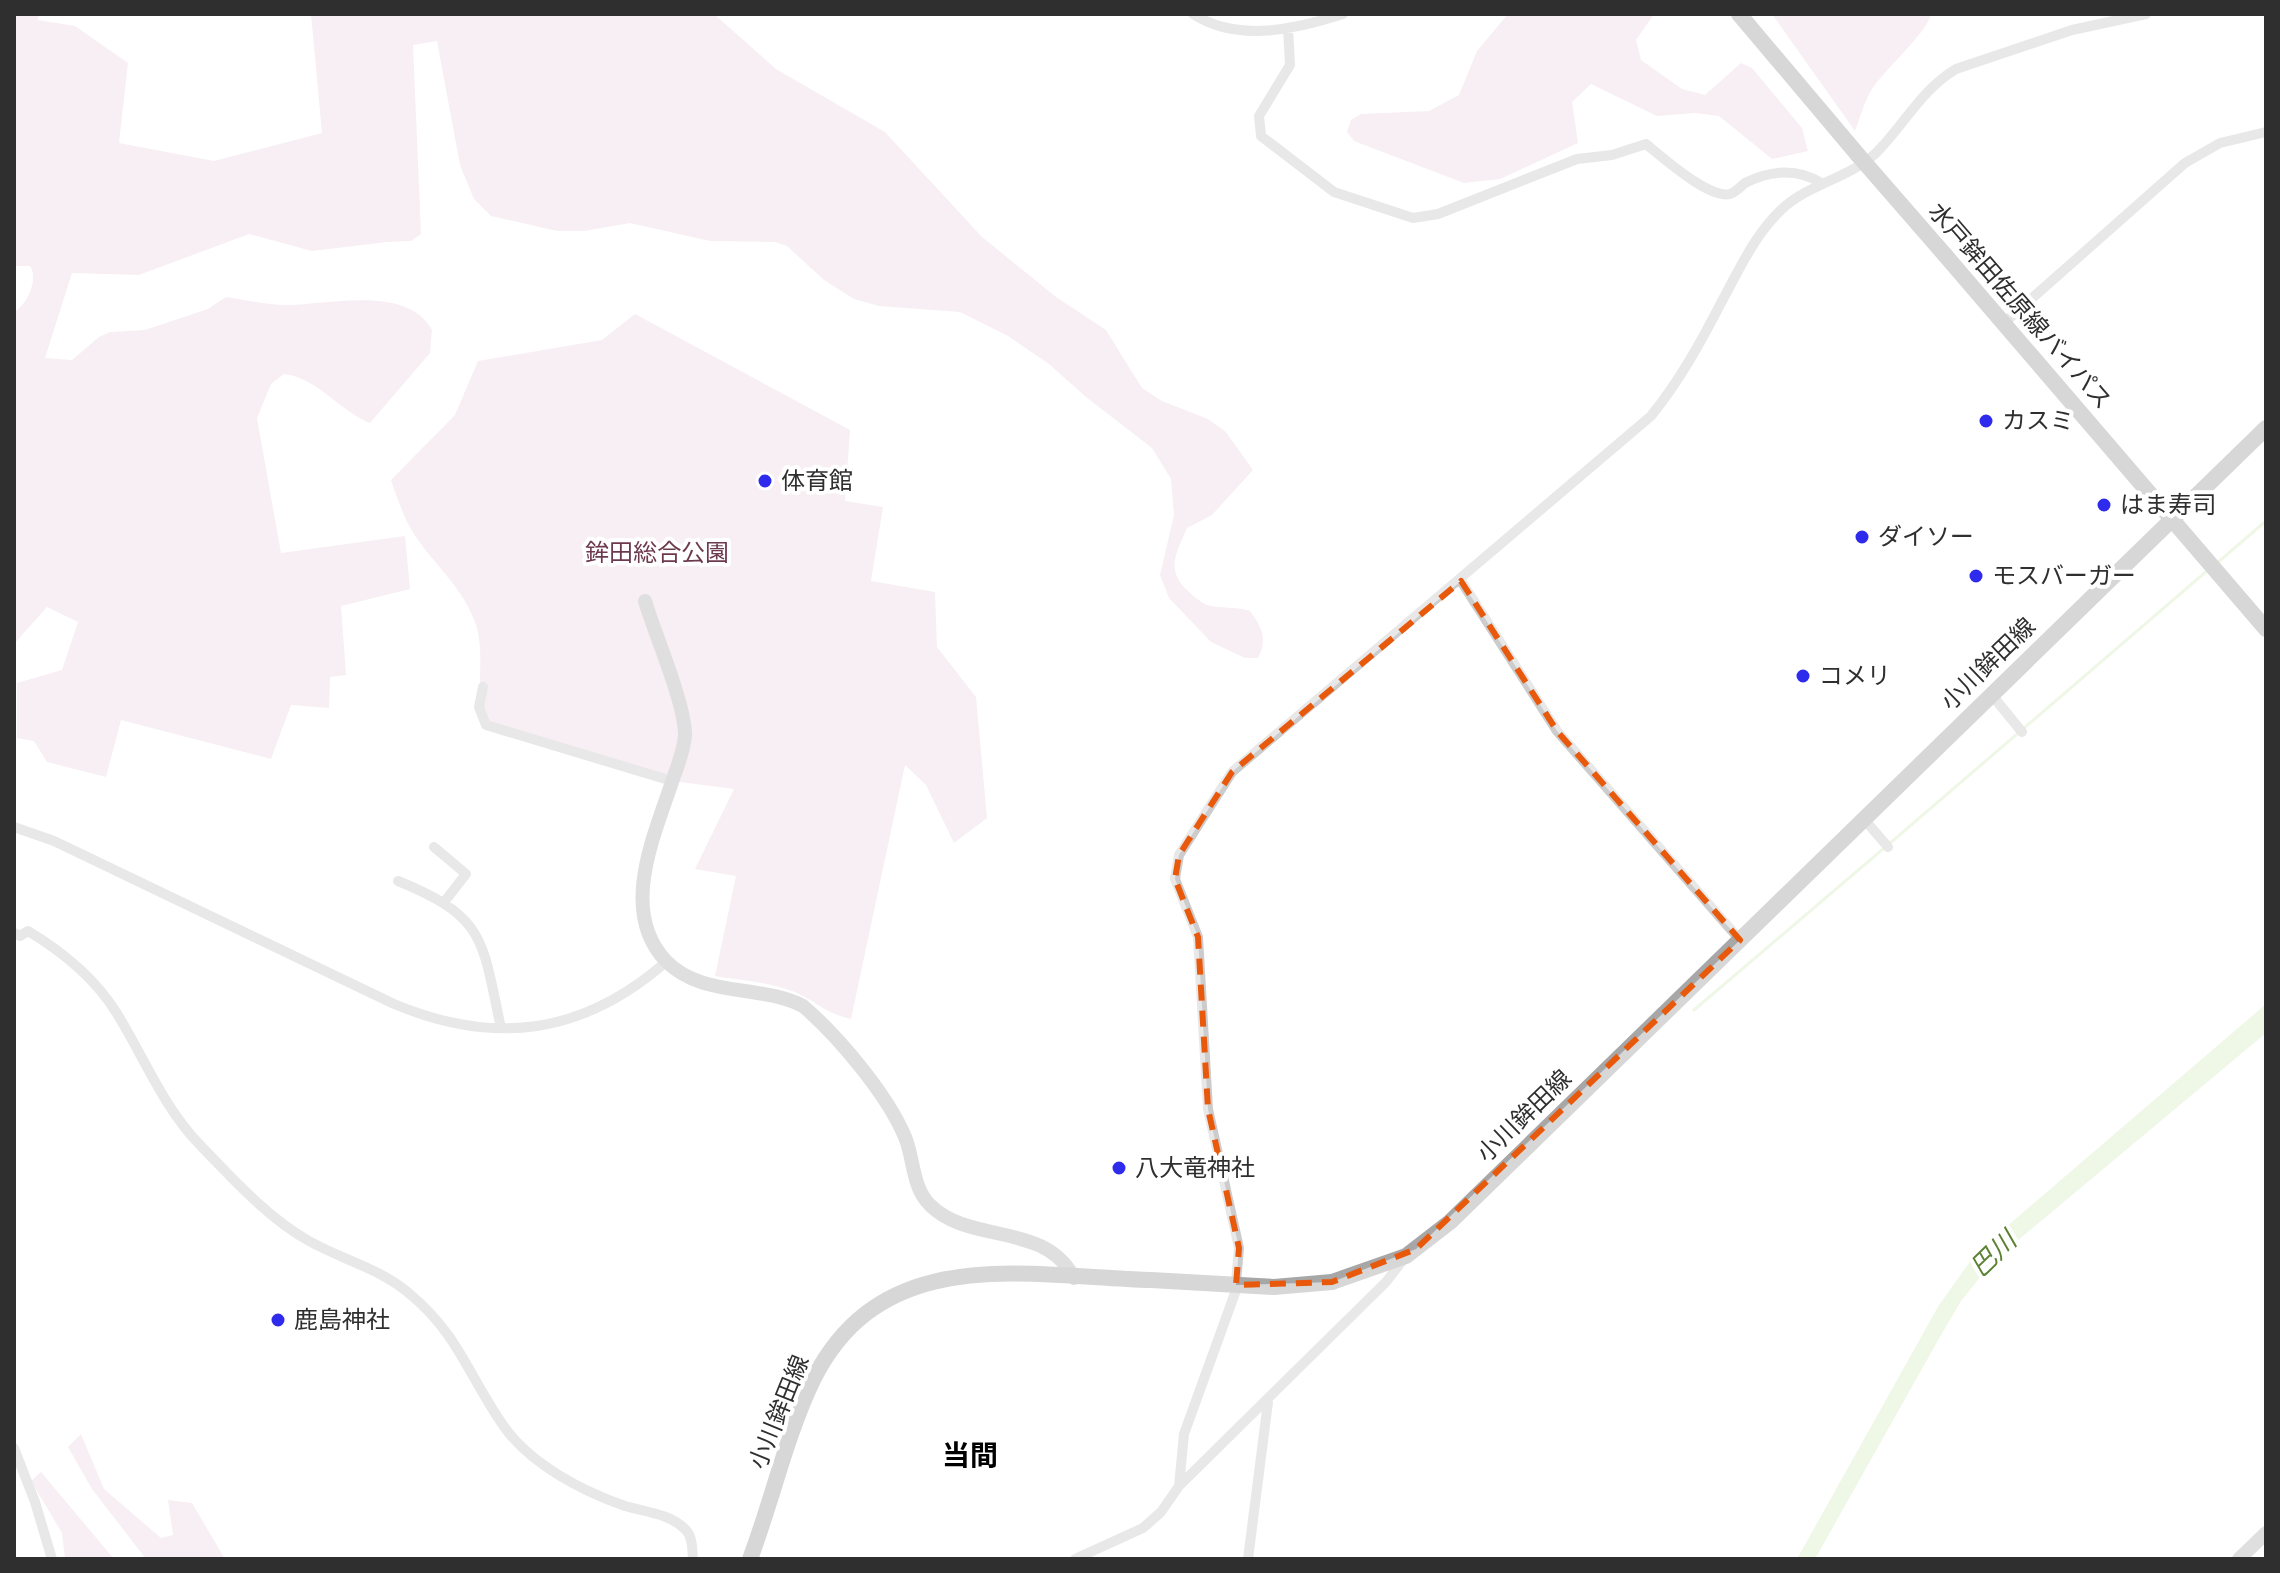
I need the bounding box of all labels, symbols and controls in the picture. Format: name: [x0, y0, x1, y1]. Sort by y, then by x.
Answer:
street label: 水戸鉾田佐原線バイパス: [1923, 197, 2117, 415]
place label: カスミ: [2002, 407, 2074, 435]
marker: カスミ: [1977, 412, 1995, 430]
place label: 体育館: [781, 467, 853, 495]
marker: 体育館: [756, 472, 774, 490]
place label: はま寿司: [2120, 491, 2216, 519]
marker: はま寿司: [2095, 496, 2113, 514]
place label: ダイソー: [1878, 523, 1974, 551]
marker: ダイソー: [1853, 528, 1871, 546]
park label: 鉾田総合公園: [585, 539, 729, 567]
place label: モスバーガー: [1992, 562, 2136, 590]
marker: モスバーガー: [1967, 567, 1985, 585]
street label: 小川鉾田線: [1935, 612, 2041, 716]
place label: コメリ: [1819, 662, 1891, 690]
marker: コメリ: [1794, 667, 1812, 685]
street label: 小川鉾田線: [1471, 1064, 1577, 1168]
place label: 八大竜神社: [1135, 1154, 1255, 1182]
marker: 八大竜神社: [1110, 1159, 1128, 1177]
water label: 巴川: [1964, 1223, 2025, 1284]
place label: 鹿島神社: [294, 1306, 390, 1334]
marker: 鹿島神社: [269, 1311, 287, 1329]
street label: 小川鉾田線: [744, 1351, 814, 1473]
district label: 当間: [942, 1439, 998, 1472]

